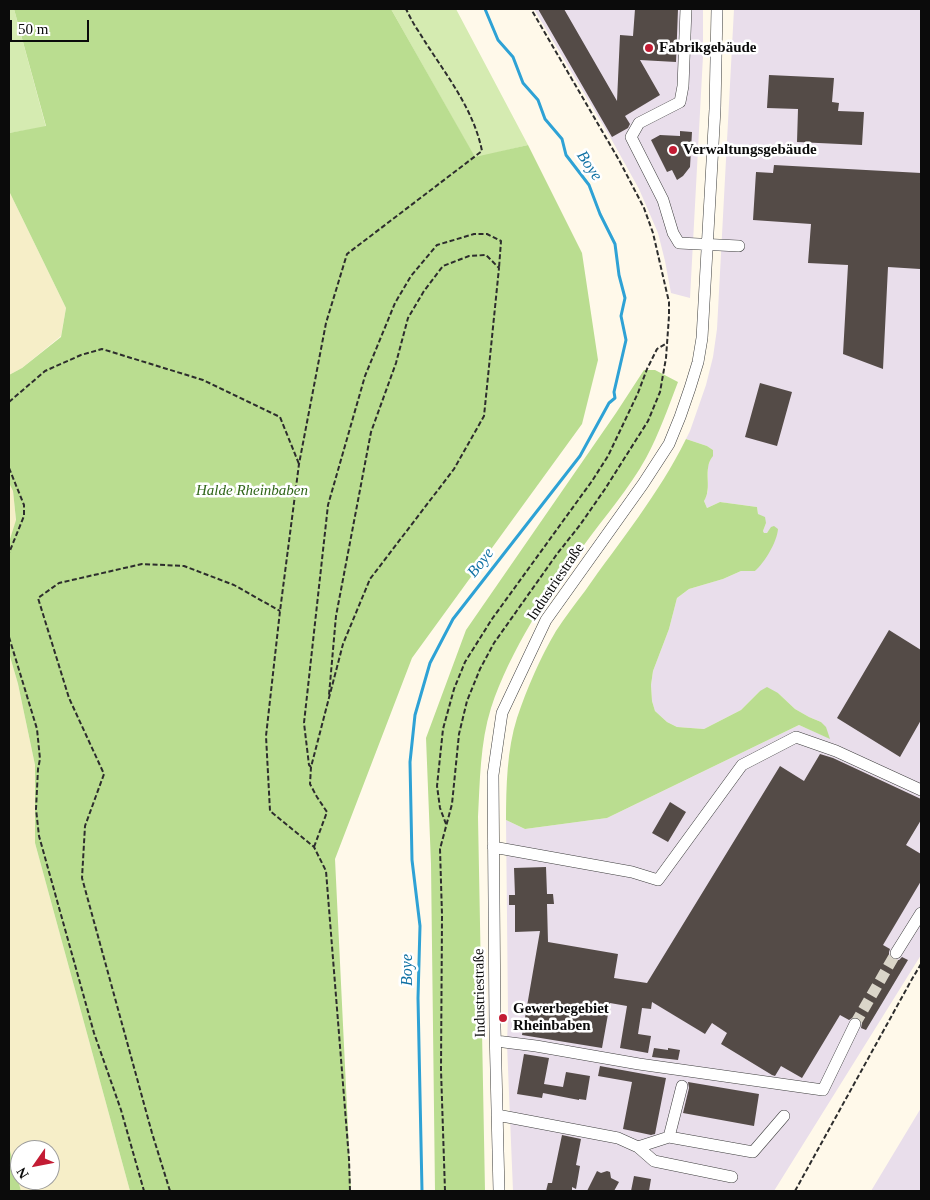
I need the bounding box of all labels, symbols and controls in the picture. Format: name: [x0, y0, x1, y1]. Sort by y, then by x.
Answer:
scale bar: [12, 10, 91, 42]
text: 50 m: [18, 21, 48, 37]
place label: Fabrikgebäude: [659, 39, 757, 57]
marker: Fabrikgebäude: [643, 42, 655, 54]
place label: Verwaltungsgebäude: [683, 141, 817, 159]
marker: Verwaltungsgebäude: [667, 144, 679, 156]
water label: Boye: [572, 147, 606, 185]
park label: Halde Rheinbaben: [196, 482, 308, 500]
street label: Industriestraße: [524, 540, 588, 624]
water label: Boye: [464, 544, 498, 582]
street label: Industriestraße: [470, 948, 490, 1038]
water label: Boye: [398, 954, 418, 986]
place label: Gewerbegebiet Rheinbaben: [513, 1000, 609, 1035]
marker: Gewerbegebiet Rheinbaben: [497, 1012, 509, 1024]
north arrow: [10, 1140, 60, 1190]
text: N: [14, 1165, 32, 1181]

